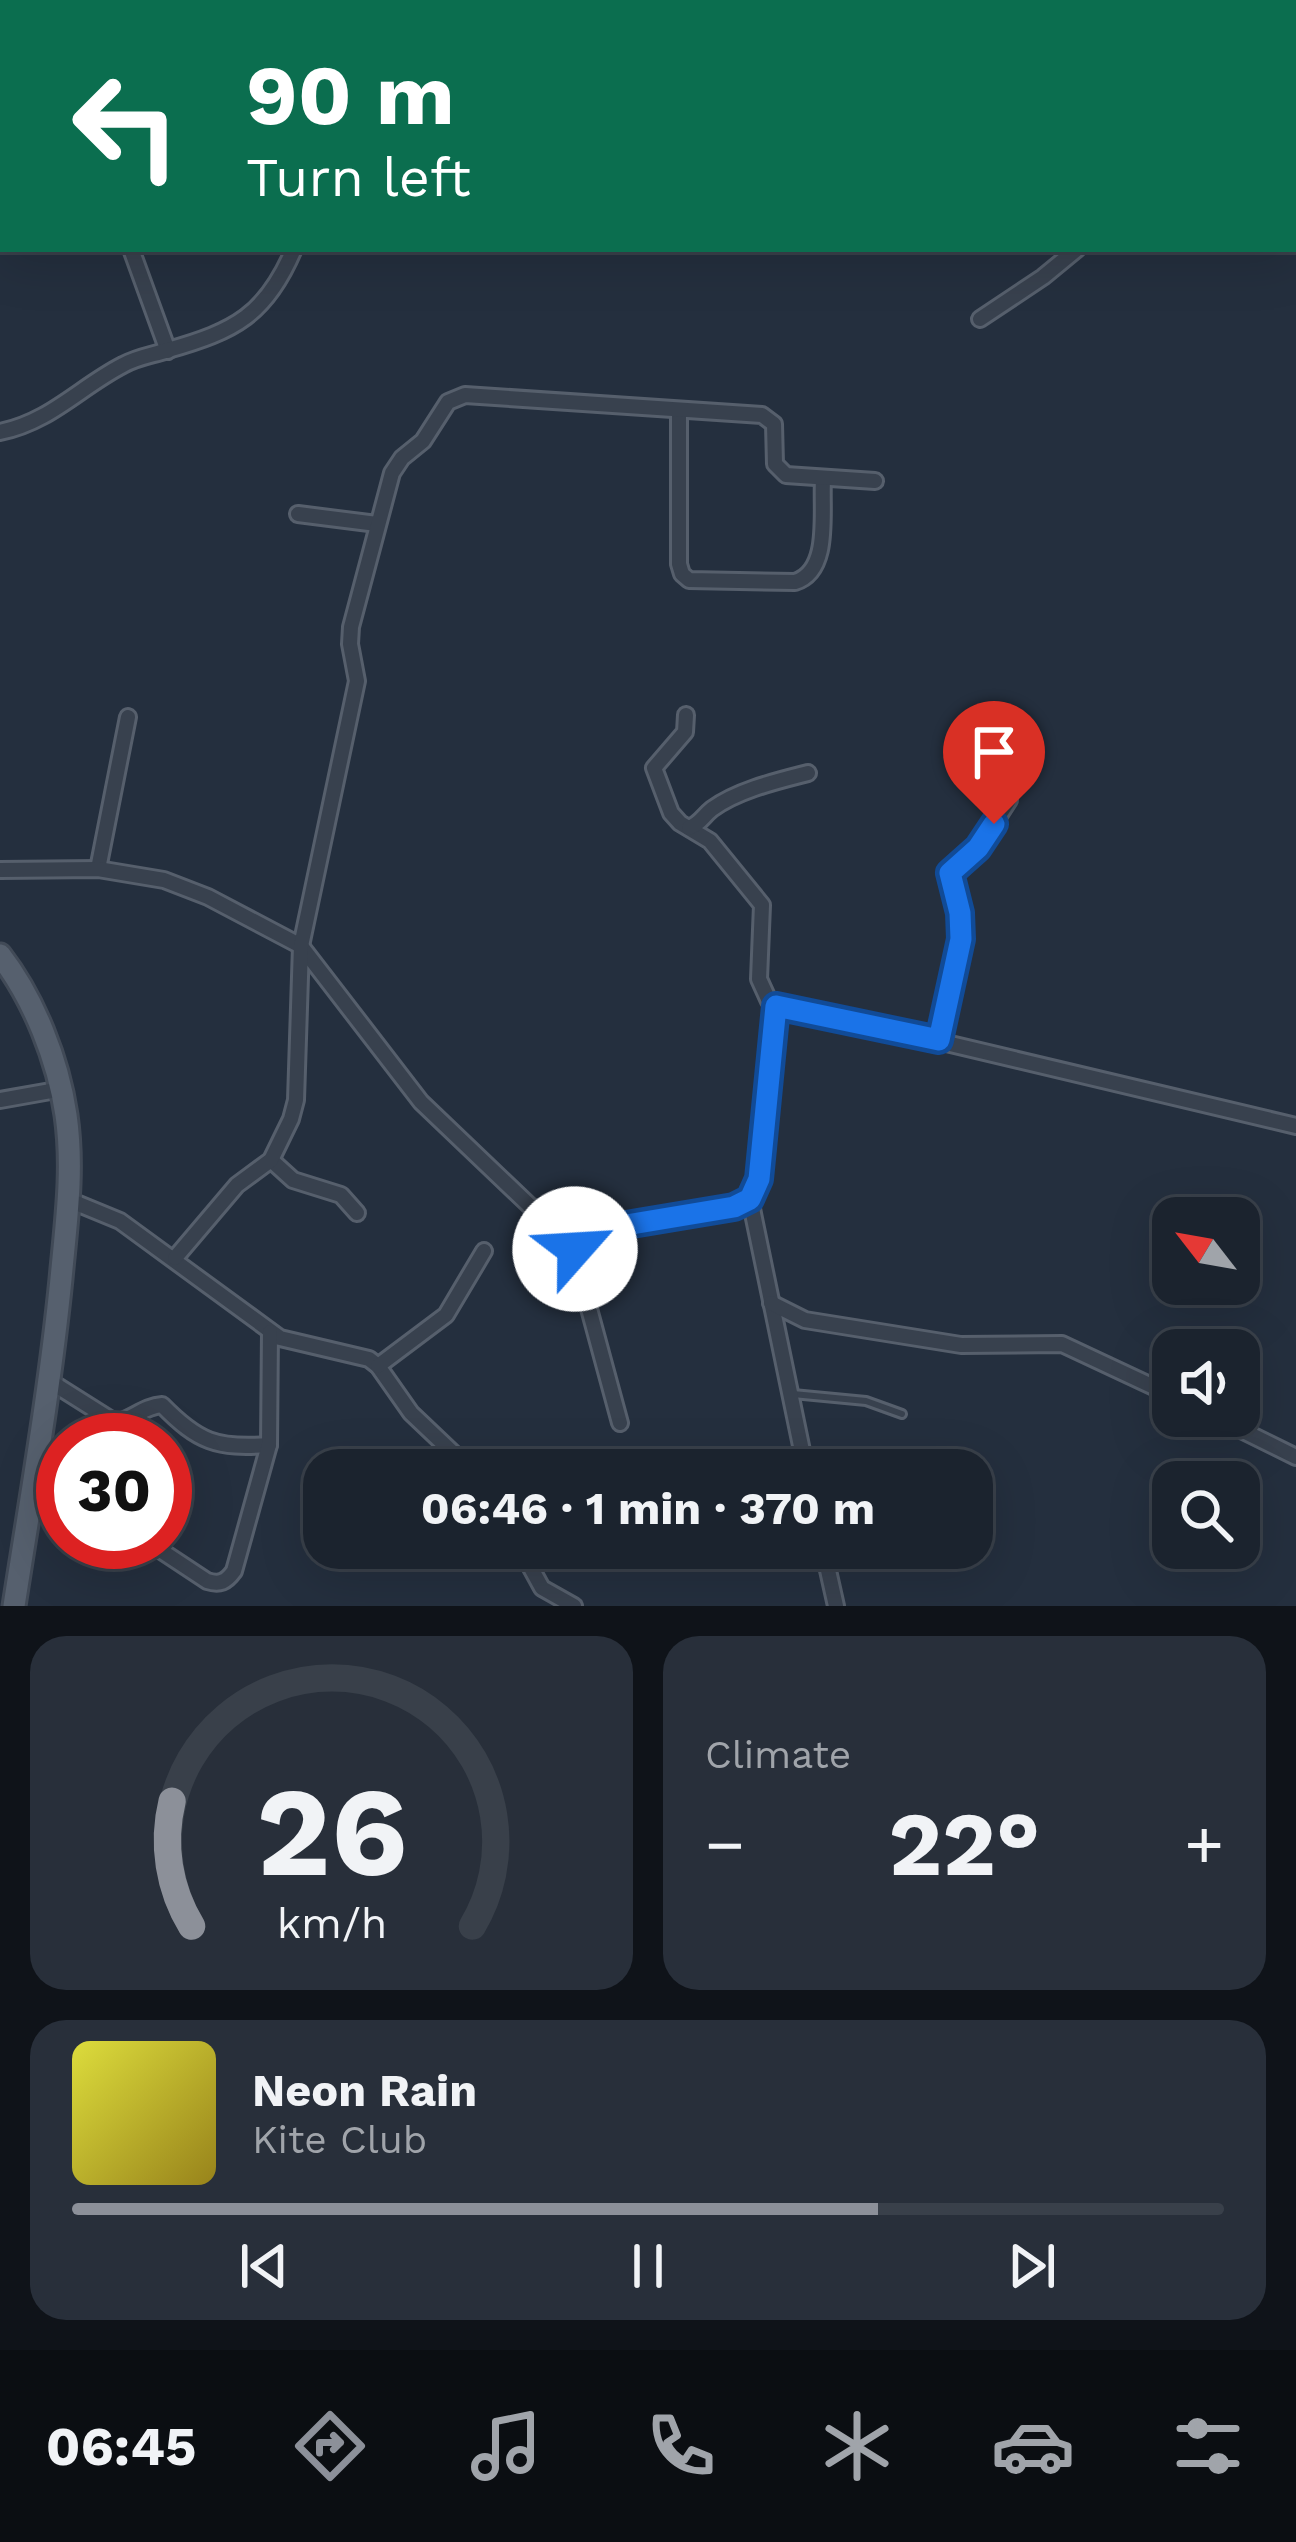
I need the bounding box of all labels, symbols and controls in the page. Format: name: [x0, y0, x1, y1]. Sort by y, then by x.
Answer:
text: 90 m: [246, 46, 455, 144]
icon: left: [48, 48, 204, 204]
text: Turn left: [246, 146, 471, 209]
pin: [943, 701, 1045, 824]
icon: arrive: [961, 719, 1027, 785]
position arrow: [512, 1186, 638, 1312]
north arrow: [1152, 1197, 1260, 1305]
map controls: [1152, 1197, 1260, 1569]
button: sound: [1152, 1329, 1260, 1437]
speed limit sign: 30: [36, 1413, 192, 1569]
button: search: [1152, 1461, 1260, 1569]
text: 06:46 · 1 min · 370 m: [421, 1482, 875, 1535]
text: Climate: [705, 1732, 851, 1777]
text: 26: [256, 1759, 407, 1905]
text: 22°: [889, 1791, 1040, 1897]
text: −: [705, 1806, 745, 1883]
text: +: [1184, 1806, 1224, 1883]
text: km/h: [276, 1898, 387, 1948]
text: Neon Rain: [252, 2064, 477, 2117]
text: Kite Club: [252, 2117, 427, 2162]
icon: previous: [231, 2233, 297, 2299]
icon: pause: [615, 2233, 681, 2299]
icon: next: [999, 2233, 1065, 2299]
icon: directions: [288, 2404, 372, 2488]
icon: music: [464, 2404, 548, 2488]
icon: phone: [639, 2404, 723, 2488]
icon: climate: [815, 2404, 899, 2488]
icon: car: [991, 2404, 1075, 2488]
icon: filters: [1166, 2404, 1250, 2488]
text: 06:45: [46, 2415, 197, 2478]

